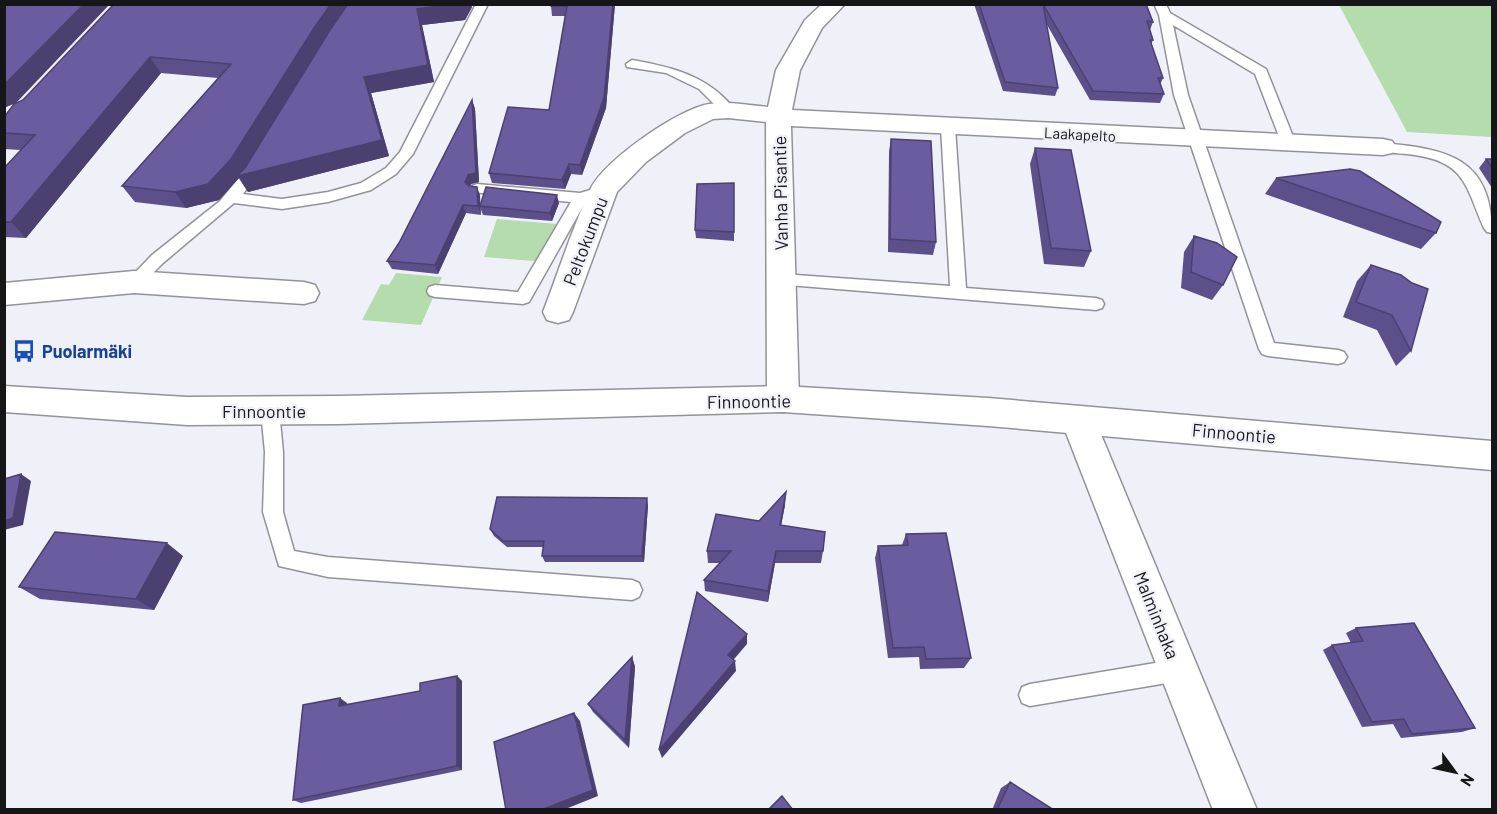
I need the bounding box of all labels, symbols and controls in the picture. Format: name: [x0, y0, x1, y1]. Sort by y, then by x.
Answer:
street label: Laakapelto: [1044, 123, 1116, 145]
street label: Vanha Pisantie: [768, 135, 792, 251]
street label: Peltokumpu: [558, 194, 612, 288]
bus stop icon: Puolarmäki: [11, 338, 37, 364]
place label: Puolarmäki: [42, 340, 132, 362]
street label: Finnoontie: [707, 389, 791, 413]
street label: Finnoontie: [222, 400, 306, 422]
street label: Finnoontie: [1191, 418, 1277, 448]
street label: Malminhaka: [1130, 568, 1184, 662]
north arrow: [1425, 742, 1485, 802]
text: N: [1457, 771, 1479, 790]

